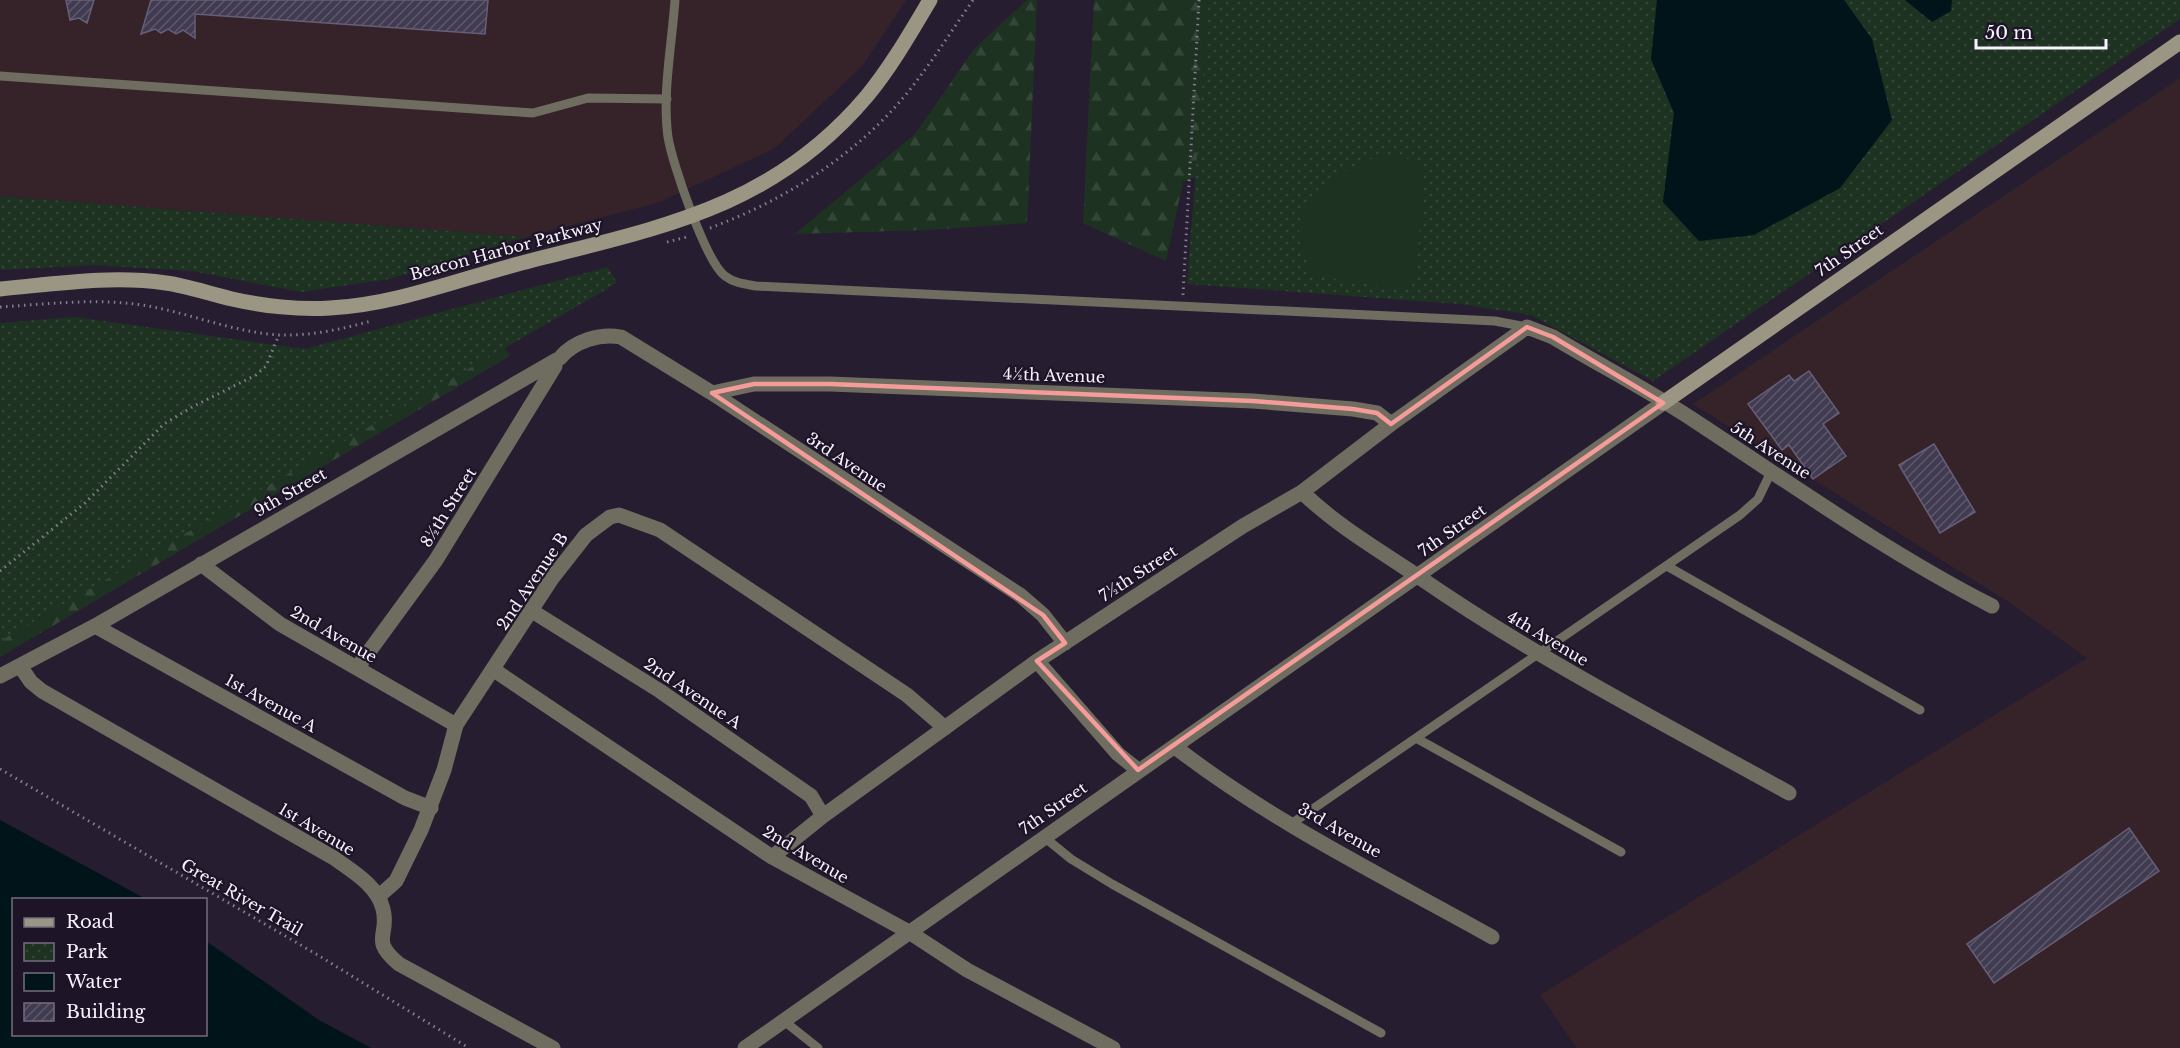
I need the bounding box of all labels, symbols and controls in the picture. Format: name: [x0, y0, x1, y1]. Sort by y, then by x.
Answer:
scale bar: [1976, 12, 2106, 50]
text: 50 m: [1985, 22, 2033, 44]
street label: Beacon Harbor Parkway: [408, 213, 605, 284]
street label: 7th Street: [1811, 219, 1887, 281]
street label: 4½th Avenue: [1003, 363, 1105, 387]
street label: 5th Avenue: [1727, 417, 1815, 483]
street label: 3rd Avenue: [803, 428, 891, 496]
street label: 9th Street: [250, 463, 330, 521]
street label: 8½th Street: [416, 463, 480, 551]
street label: 7th Street: [1414, 499, 1490, 561]
street label: 2nd Avenue B: [492, 528, 572, 634]
street label: 7½th Street: [1095, 540, 1181, 606]
street label: 2nd Avenue: [287, 601, 381, 667]
street label: 4th Avenue: [1504, 606, 1592, 670]
street label: 2nd Avenue A: [641, 653, 746, 733]
street label: 1st Avenue A: [222, 670, 321, 737]
street label: 7th Street: [1015, 777, 1091, 839]
street label: 1st Avenue: [275, 798, 359, 860]
street label: 3rd Avenue: [1295, 798, 1385, 862]
street label: 2nd Avenue: [759, 821, 853, 887]
street label: Great River Trail: [178, 854, 306, 940]
legend: [12, 898, 207, 1036]
text: Road: [66, 911, 114, 933]
text: Park: [66, 941, 108, 963]
text: Water: [65, 971, 122, 993]
text: Building: [66, 1001, 145, 1023]

